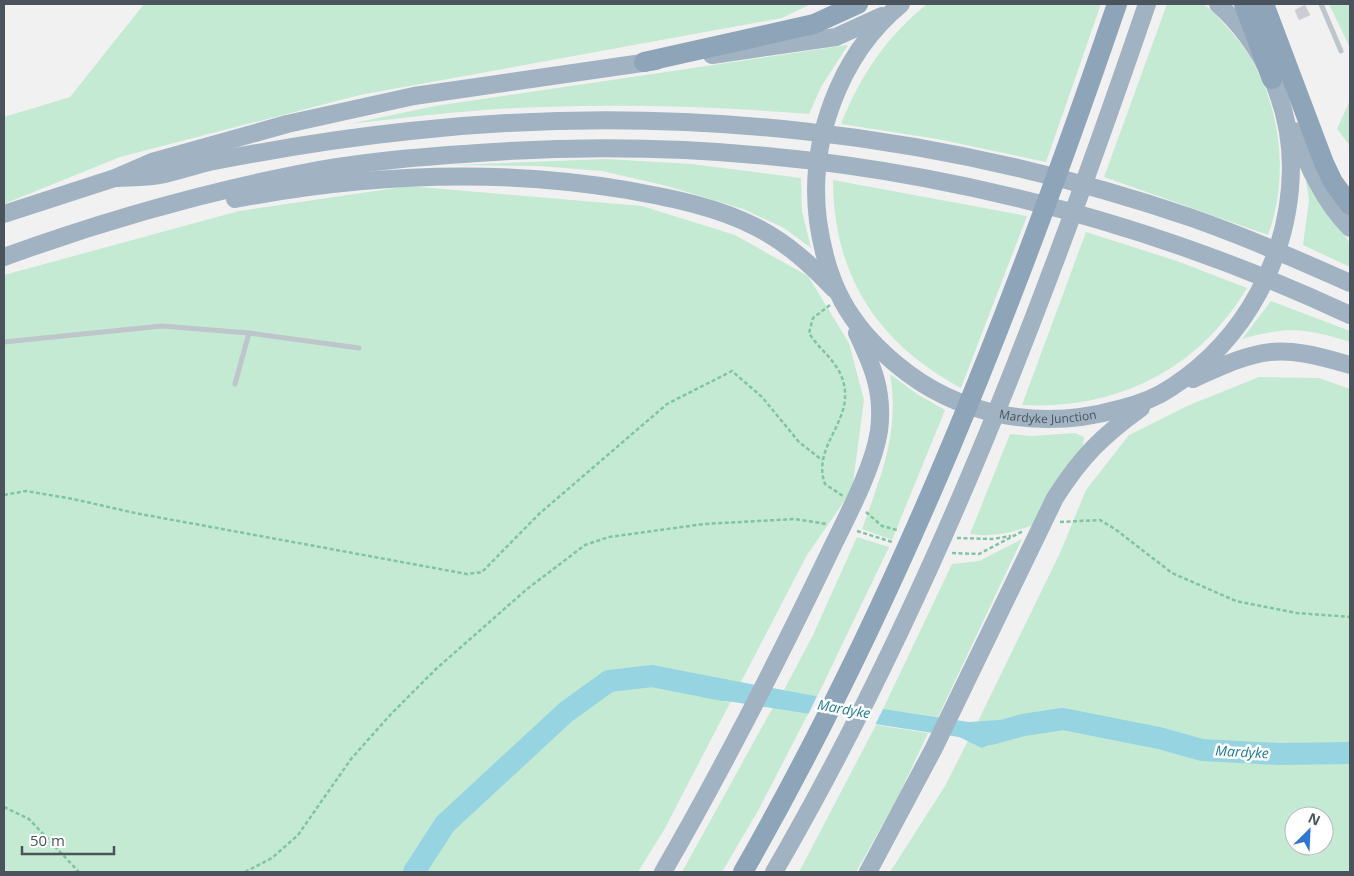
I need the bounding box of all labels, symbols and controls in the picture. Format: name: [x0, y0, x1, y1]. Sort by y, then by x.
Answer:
street label: Mardyke Junction: [998, 405, 1098, 427]
water label: Mardyke: [816, 695, 872, 723]
water label: Mardyke: [1215, 741, 1269, 762]
north arrow: [1284, 806, 1334, 856]
text: N: [1305, 808, 1324, 830]
scale bar: [22, 824, 115, 856]
text: 50 m: [30, 830, 65, 850]

